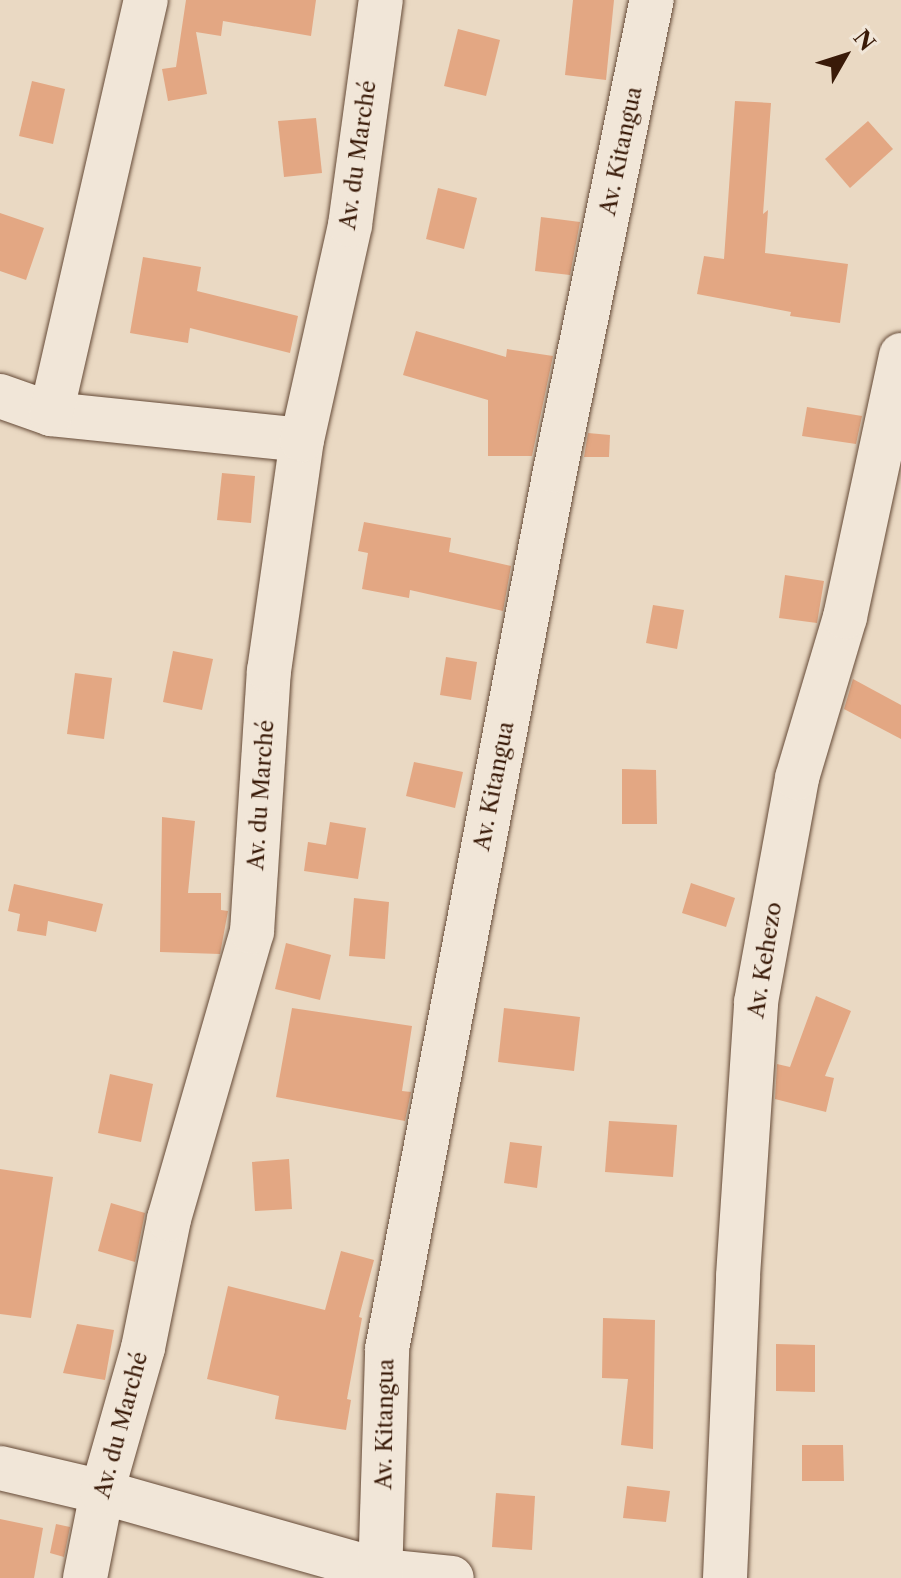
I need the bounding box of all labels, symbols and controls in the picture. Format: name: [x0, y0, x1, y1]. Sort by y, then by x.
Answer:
north arrow: [805, 16, 885, 96]
text: N: [848, 25, 881, 57]
street label: Av. du Marché: [334, 79, 382, 231]
street label: Av. Kitangua: [594, 84, 648, 218]
street label: Av. du Marché: [243, 719, 279, 871]
street label: Av. Kitangua: [469, 719, 519, 853]
street label: Av. Kehezo: [743, 900, 787, 1020]
street label: Av. du Marché: [89, 1349, 153, 1501]
street label: Av. Kitangua: [371, 1358, 399, 1490]

